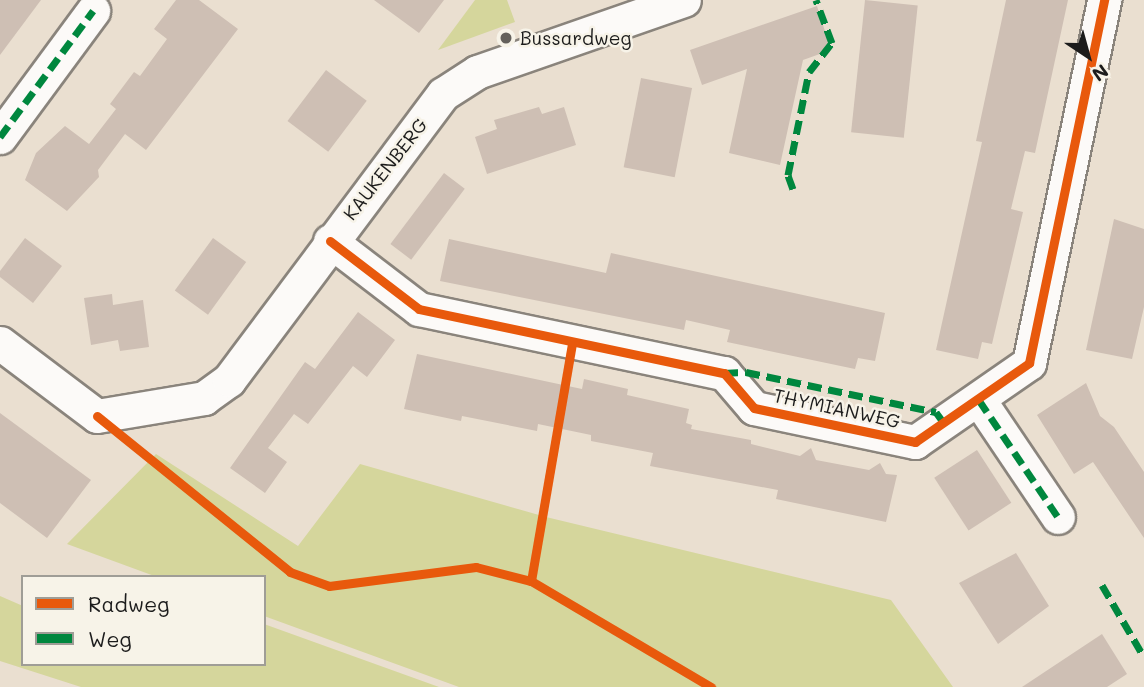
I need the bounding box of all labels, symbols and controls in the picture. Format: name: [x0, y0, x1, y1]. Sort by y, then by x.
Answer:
north arrow: [1053, 21, 1123, 91]
place label: Bussardweg: [520, 27, 632, 49]
marker: Bussardweg: [498, 30, 514, 46]
text: N: [1087, 59, 1114, 88]
street label: KAUKENBERG: [338, 114, 432, 224]
street label: THYMIANWEG: [772, 383, 902, 433]
legend: [21, 575, 266, 666]
text: Radweg: [88, 590, 169, 617]
text: Weg: [88, 625, 132, 652]

